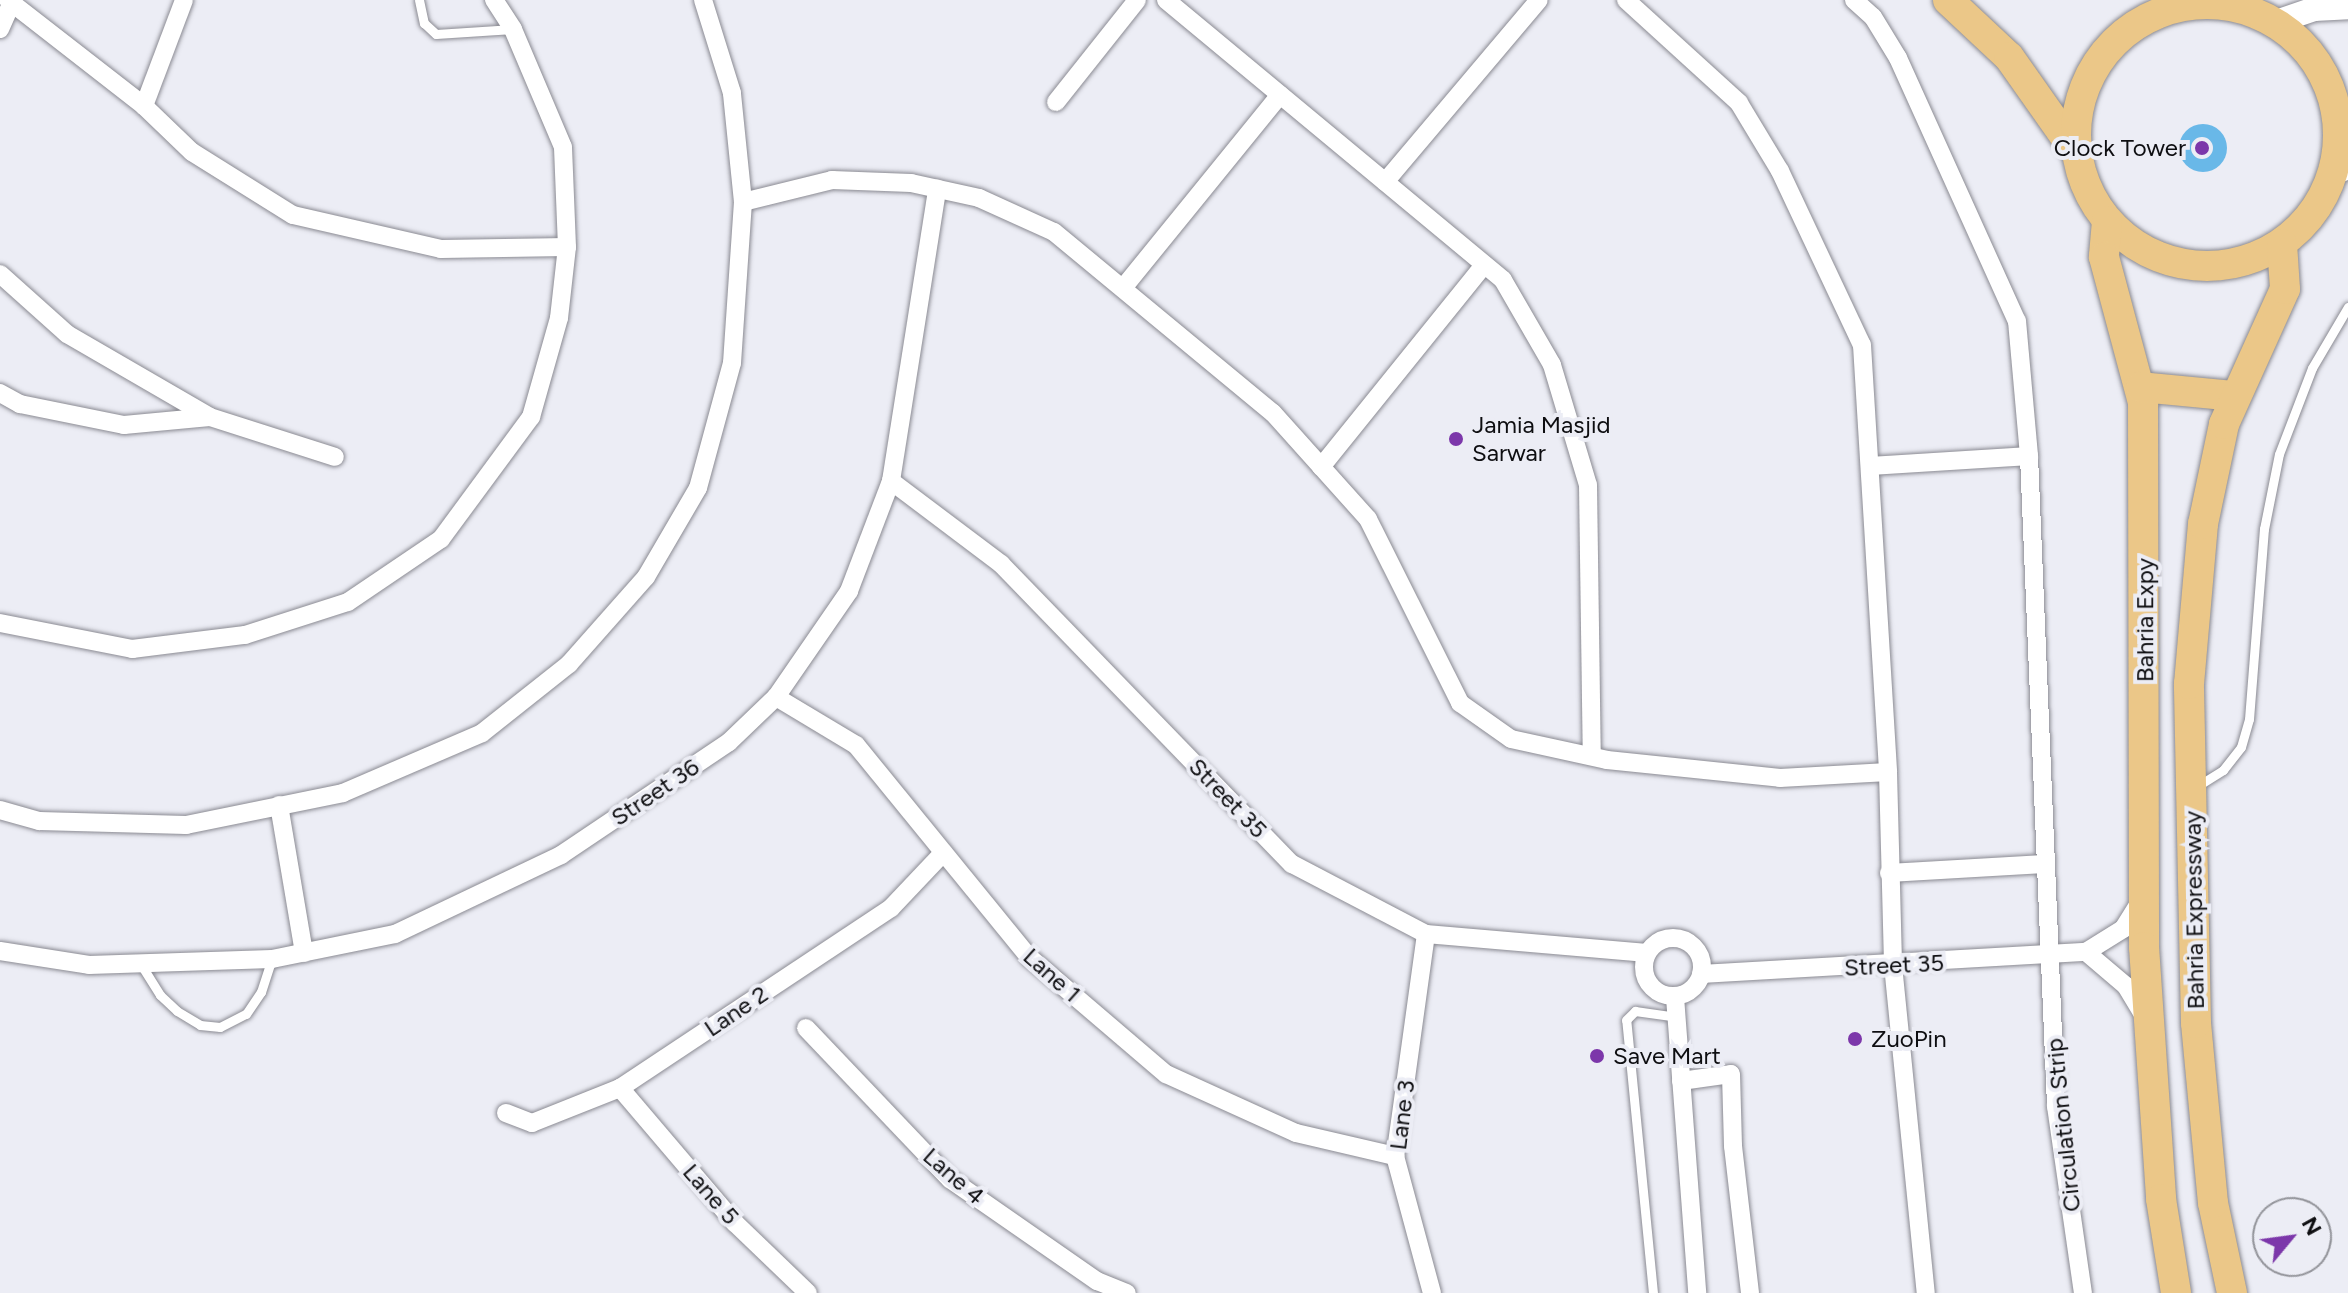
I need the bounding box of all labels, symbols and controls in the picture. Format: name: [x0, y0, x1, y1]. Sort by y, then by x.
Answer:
place label: Clock Tower: [2054, 134, 2186, 162]
marker: Clock Tower: [2193, 139, 2211, 157]
place label: Jamia Masjid Sarwar: [1472, 411, 1611, 467]
marker: Jamia Masjid Sarwar: [1447, 430, 1465, 448]
street label: Bahria Expy: [2131, 558, 2159, 682]
street label: Street 36: [606, 752, 704, 832]
street label: Street 35: [1183, 752, 1273, 844]
street label: Bahria Expressway: [2178, 810, 2210, 1010]
street label: Lane 1: [1017, 942, 1087, 1008]
street label: Street 35: [1843, 948, 1945, 982]
street label: Lane 2: [699, 979, 773, 1043]
place label: ZuoPin: [1871, 1025, 1947, 1053]
marker: ZuoPin: [1846, 1030, 1864, 1048]
street label: Circulation Strip: [2040, 1037, 2086, 1213]
place label: Save Mart: [1613, 1042, 1721, 1070]
marker: Save Mart: [1588, 1047, 1606, 1065]
street label: Lane 3: [1383, 1078, 1421, 1152]
street label: Lane 4: [917, 1141, 991, 1211]
street label: Lane 5: [677, 1158, 745, 1230]
north arrow: [2252, 1197, 2332, 1277]
text: N: [2296, 1212, 2328, 1240]

